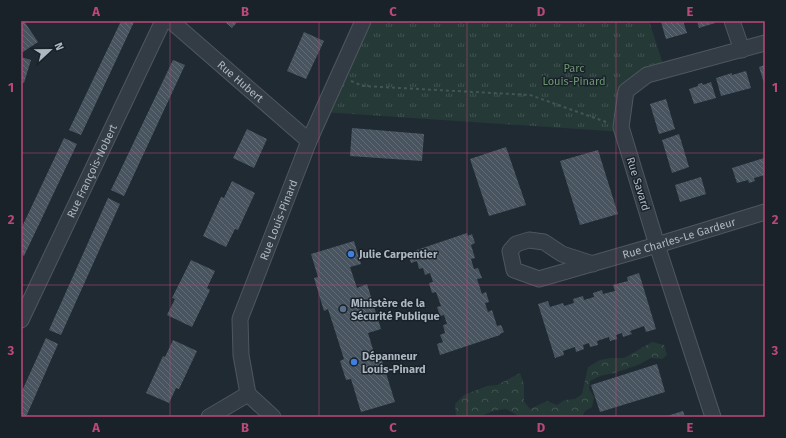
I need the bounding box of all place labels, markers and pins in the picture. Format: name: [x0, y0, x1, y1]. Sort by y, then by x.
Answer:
place label: Julie Carpentier: [358, 248, 438, 261]
marker: Julie Carpentier: [346, 249, 356, 259]
place label: Ministère de la Sécurité Publique: [351, 297, 440, 323]
marker: Ministère de la Sécurité Publique: [338, 304, 348, 314]
place label: Dépanneur Louis-Pinard: [362, 350, 426, 376]
marker: Dépanneur Louis-Pinard: [349, 357, 359, 367]

